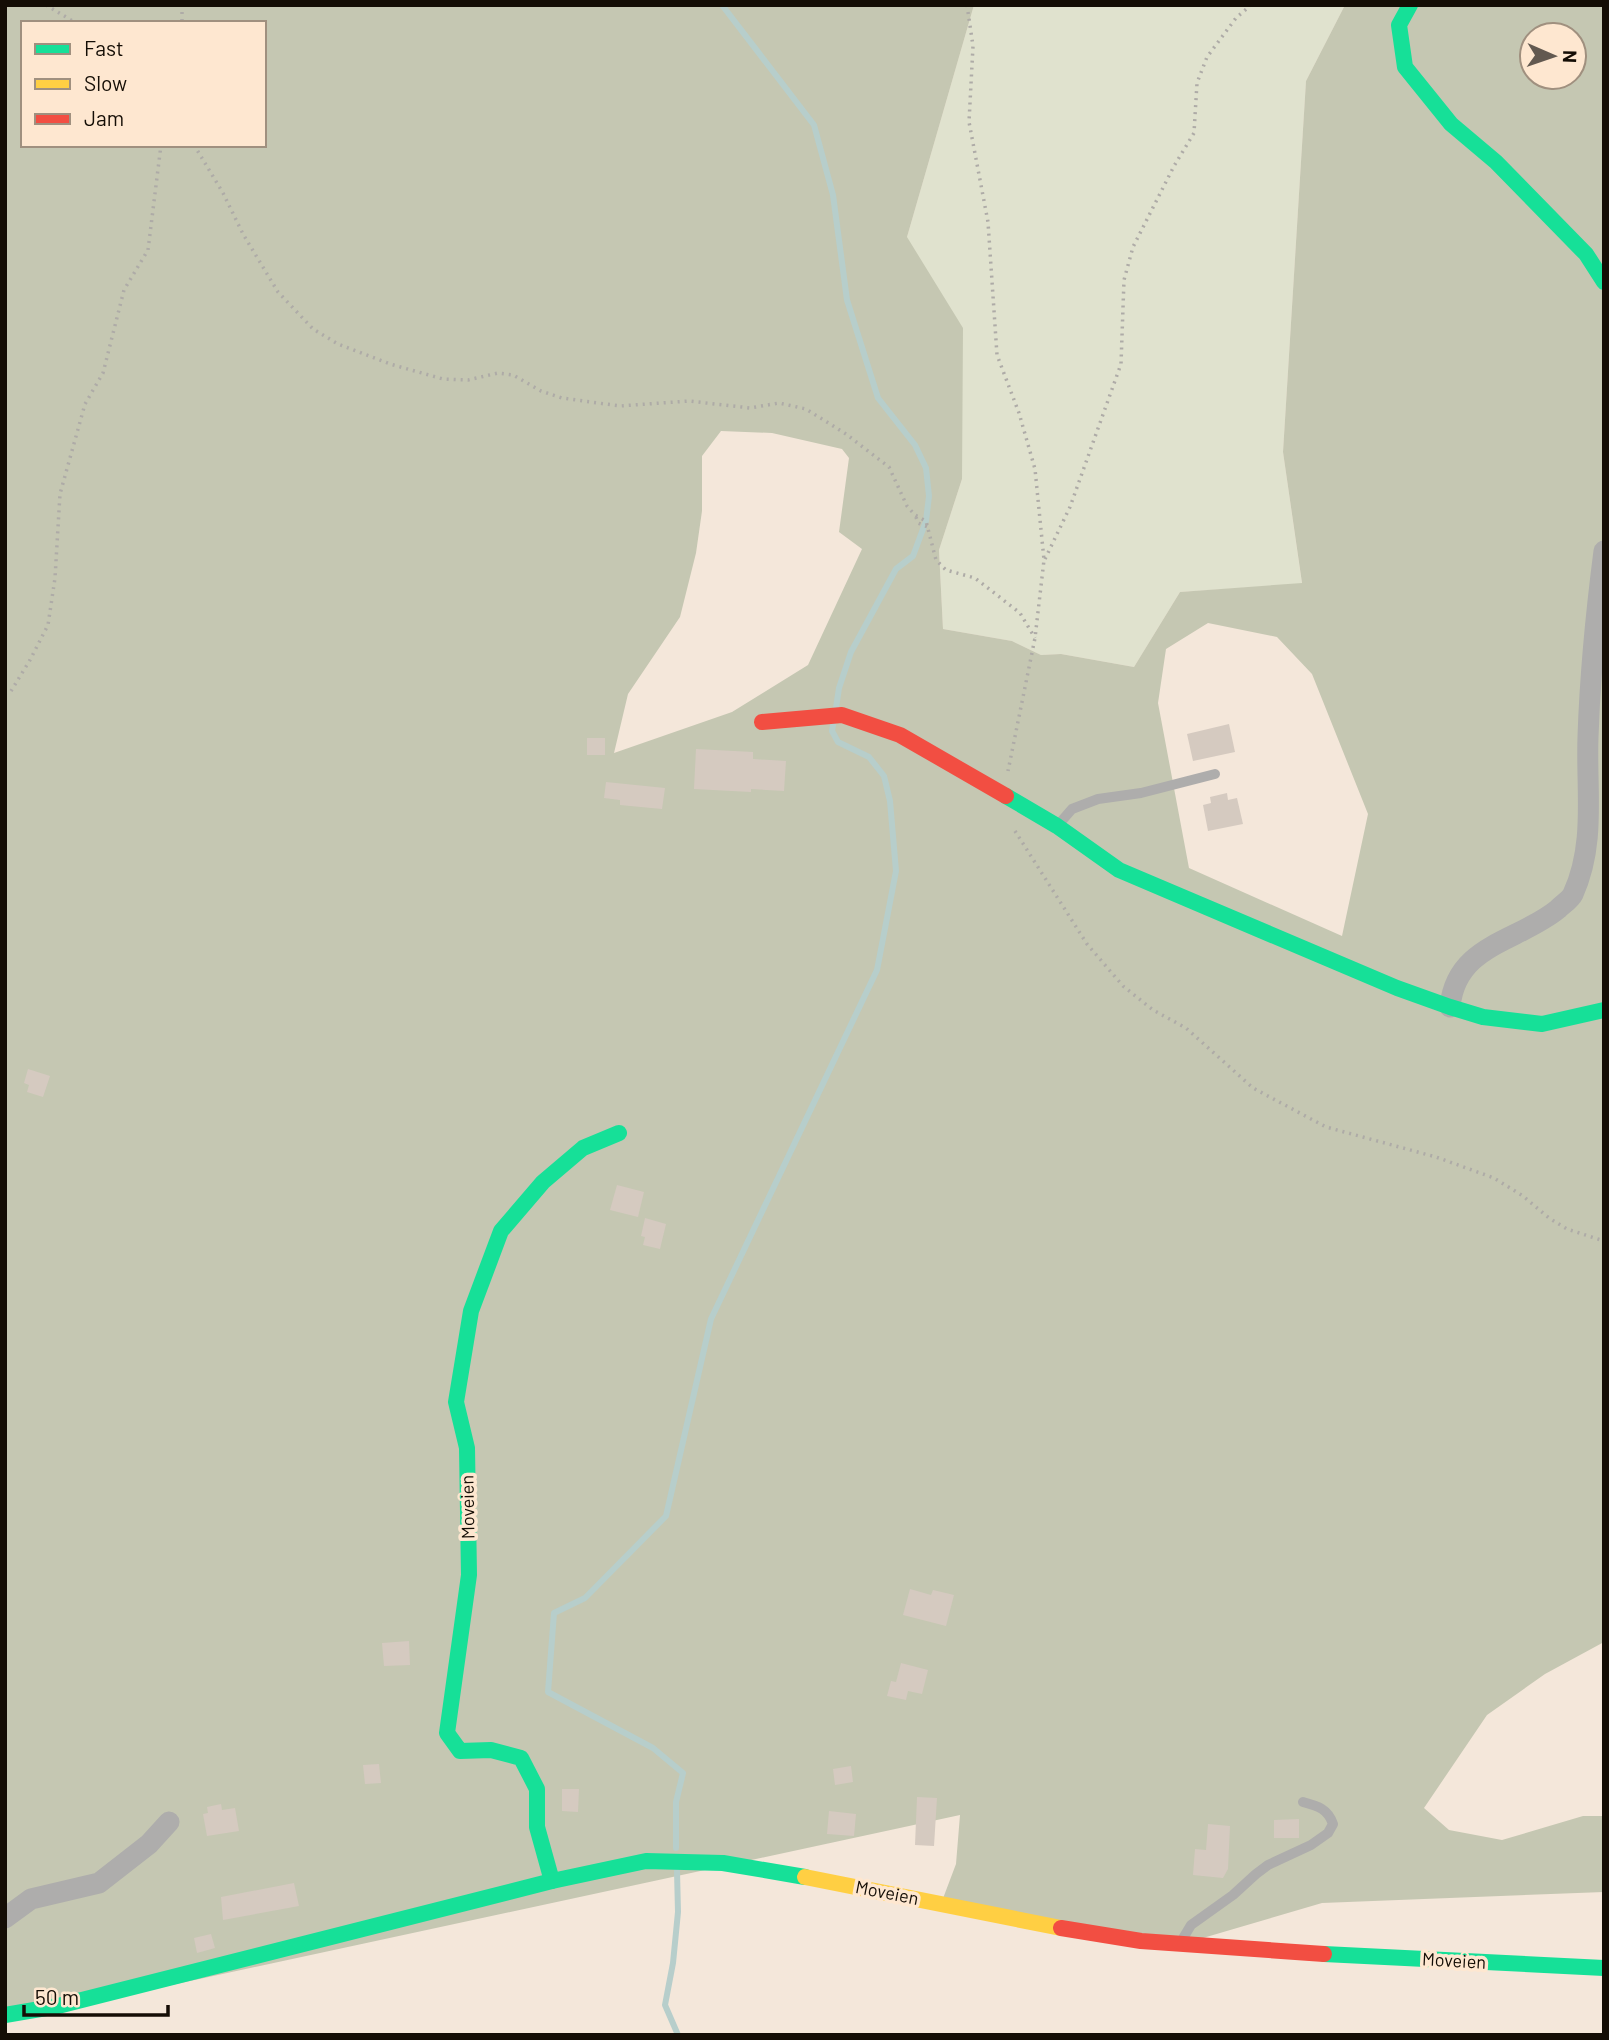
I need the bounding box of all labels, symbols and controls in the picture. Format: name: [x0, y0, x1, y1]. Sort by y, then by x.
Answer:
legend: [21, 21, 266, 147]
north arrow: [1518, 21, 1588, 91]
text: Fast: [84, 35, 124, 60]
text: N: [1559, 50, 1582, 63]
text: Slow: [84, 70, 127, 95]
text: Jam: [84, 105, 124, 130]
street label: Moveien: [455, 1475, 479, 1539]
street label: Moveien: [854, 1875, 921, 1909]
street label: Moveien: [1421, 1947, 1487, 1973]
scale bar: [24, 1974, 168, 2018]
text: 50 m: [35, 1984, 79, 2009]

